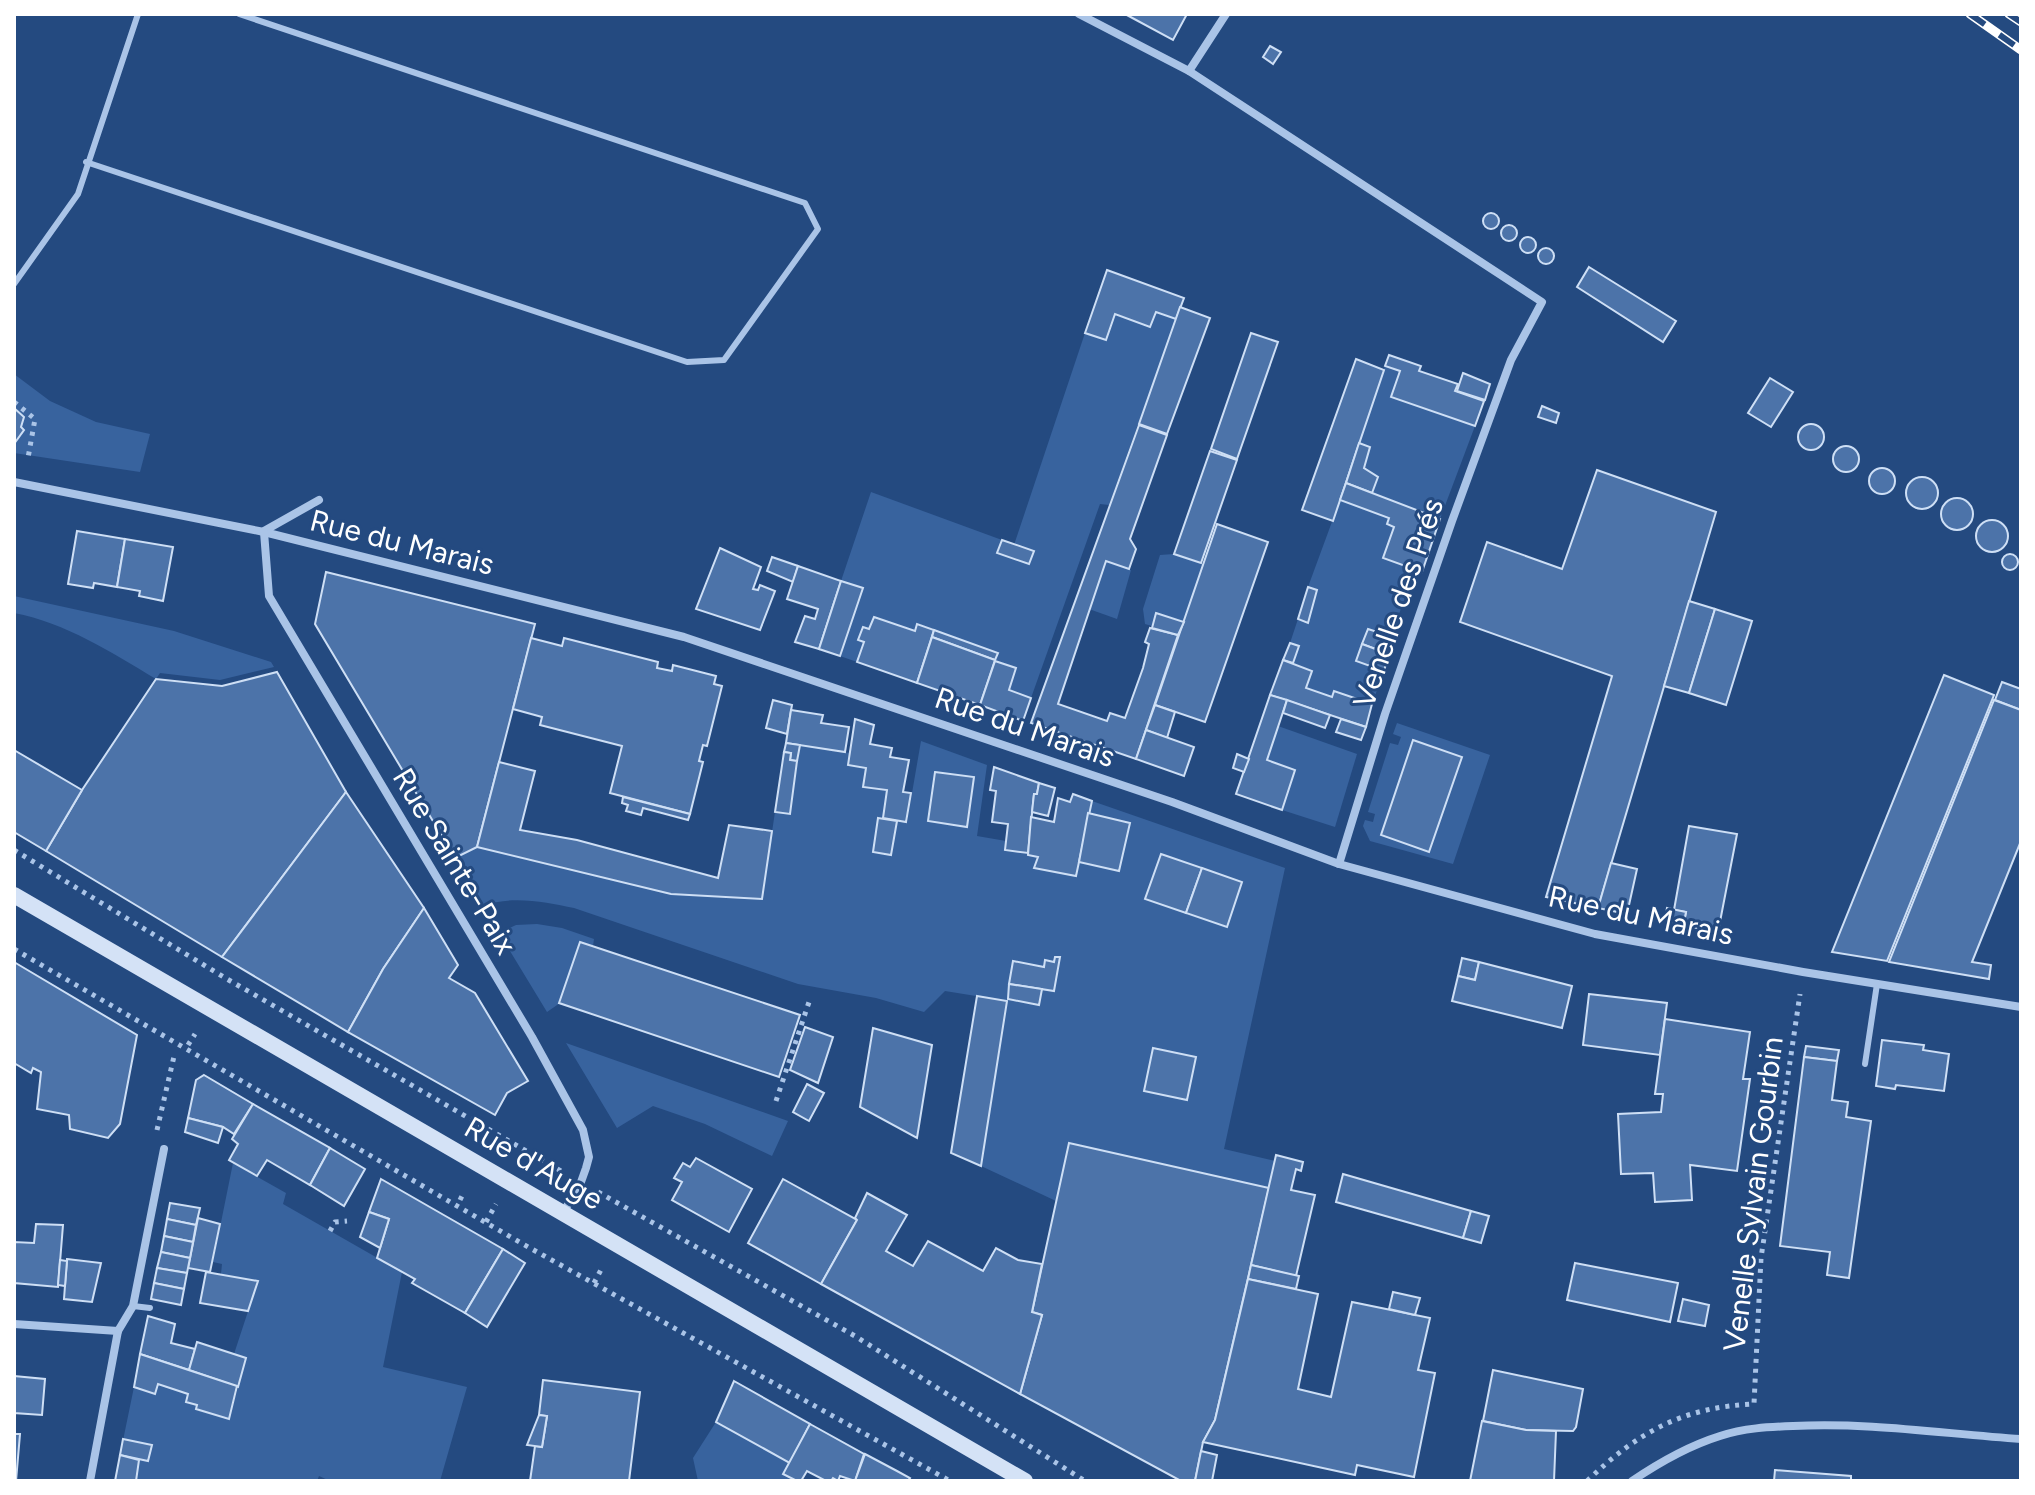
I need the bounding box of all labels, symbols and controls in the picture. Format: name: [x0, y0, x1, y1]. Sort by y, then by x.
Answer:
street label: Venelle des Prés: [1345, 493, 1451, 713]
street label: Rue du Marais: [306, 501, 498, 583]
street label: Rue du Marais: [930, 679, 1120, 775]
street label: Rue Sainte-Paix: [385, 761, 525, 961]
street label: Rue du Marais: [1545, 877, 1737, 953]
street label: Venelle Sylvain Gourbin: [1715, 1034, 1791, 1354]
street label: Rue d'Auge: [458, 1108, 610, 1218]

